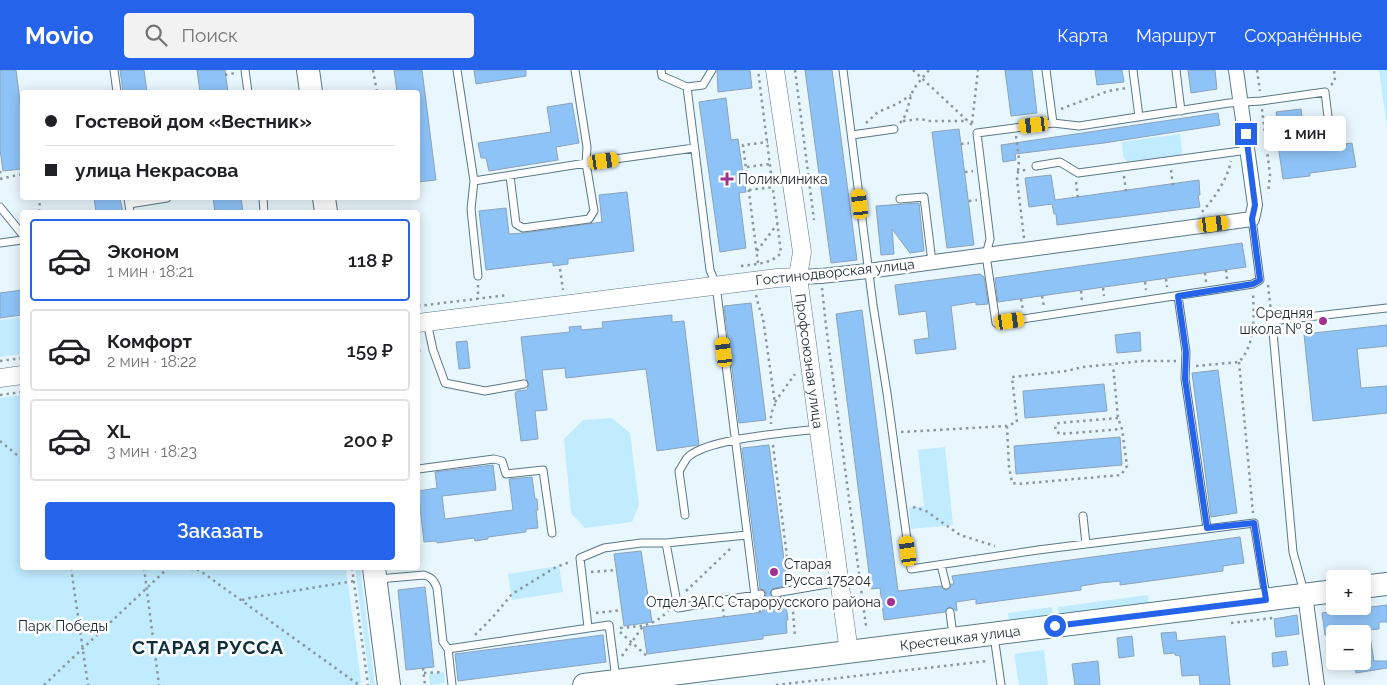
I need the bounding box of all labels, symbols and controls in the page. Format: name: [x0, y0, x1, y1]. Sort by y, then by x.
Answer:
search box: [124, 13, 474, 58]
text: Movio: [25, 21, 94, 50]
icon: search: [142, 21, 170, 49]
text: Поиск: [182, 24, 238, 46]
text: Карта: [1057, 25, 1108, 46]
text: Маршрут: [1136, 25, 1216, 46]
text: Сохранённые: [1244, 25, 1362, 46]
text: Гостевой дом «Вестник»: [75, 110, 312, 132]
car: [1018, 116, 1049, 134]
callout: 1 мин: [1264, 116, 1346, 152]
route end: [1235, 123, 1257, 145]
text: 1 мин: [1284, 124, 1326, 143]
car: [588, 151, 619, 171]
text: улица Некрасова: [75, 159, 238, 181]
place label: Поликлиника: [738, 171, 828, 187]
marker: Поликлиника: [720, 172, 734, 186]
car: [850, 188, 869, 220]
car: [1198, 215, 1229, 233]
icon: car: [47, 238, 92, 283]
text: Эконом: [107, 240, 179, 262]
text: 118 ₽: [348, 249, 393, 271]
street label: Гостинодворская улица: [755, 256, 915, 288]
text: 1 мин · 18:21: [107, 262, 194, 281]
street label: Профсоюзная улица: [792, 292, 827, 429]
place label: Средняя школа № 8: [1240, 305, 1313, 337]
car: [994, 311, 1025, 331]
marker: Средняя школа № 8: [1317, 315, 1329, 327]
icon: car: [47, 328, 92, 373]
text: Комфорт: [107, 330, 192, 352]
car: [714, 336, 733, 368]
text: 159 ₽: [347, 339, 393, 361]
text: 2 мин · 18:22: [107, 352, 197, 371]
icon: car: [47, 418, 92, 463]
text: XL: [107, 420, 130, 442]
text: 200 ₽: [344, 429, 393, 451]
text: 3 мин · 18:23: [107, 442, 197, 461]
button: Заказать: [45, 502, 395, 560]
car: [898, 535, 917, 567]
place label: Старая Русса 175204: [784, 556, 871, 588]
marker: Старая Русса 175204: [768, 566, 780, 578]
map controls: [1326, 570, 1371, 670]
button: +: [1326, 570, 1371, 615]
place label: Отдел ЗАГС Старорусского района: [646, 594, 881, 610]
marker: Отдел ЗАГС Старорусского района: [885, 596, 897, 608]
route start: [1044, 615, 1066, 637]
park label: Парк Победы: [18, 618, 108, 634]
street label: Крестецкая улица: [899, 622, 1021, 653]
button: −: [1326, 625, 1371, 670]
district label: СТАРАЯ РУССА: [132, 636, 284, 658]

